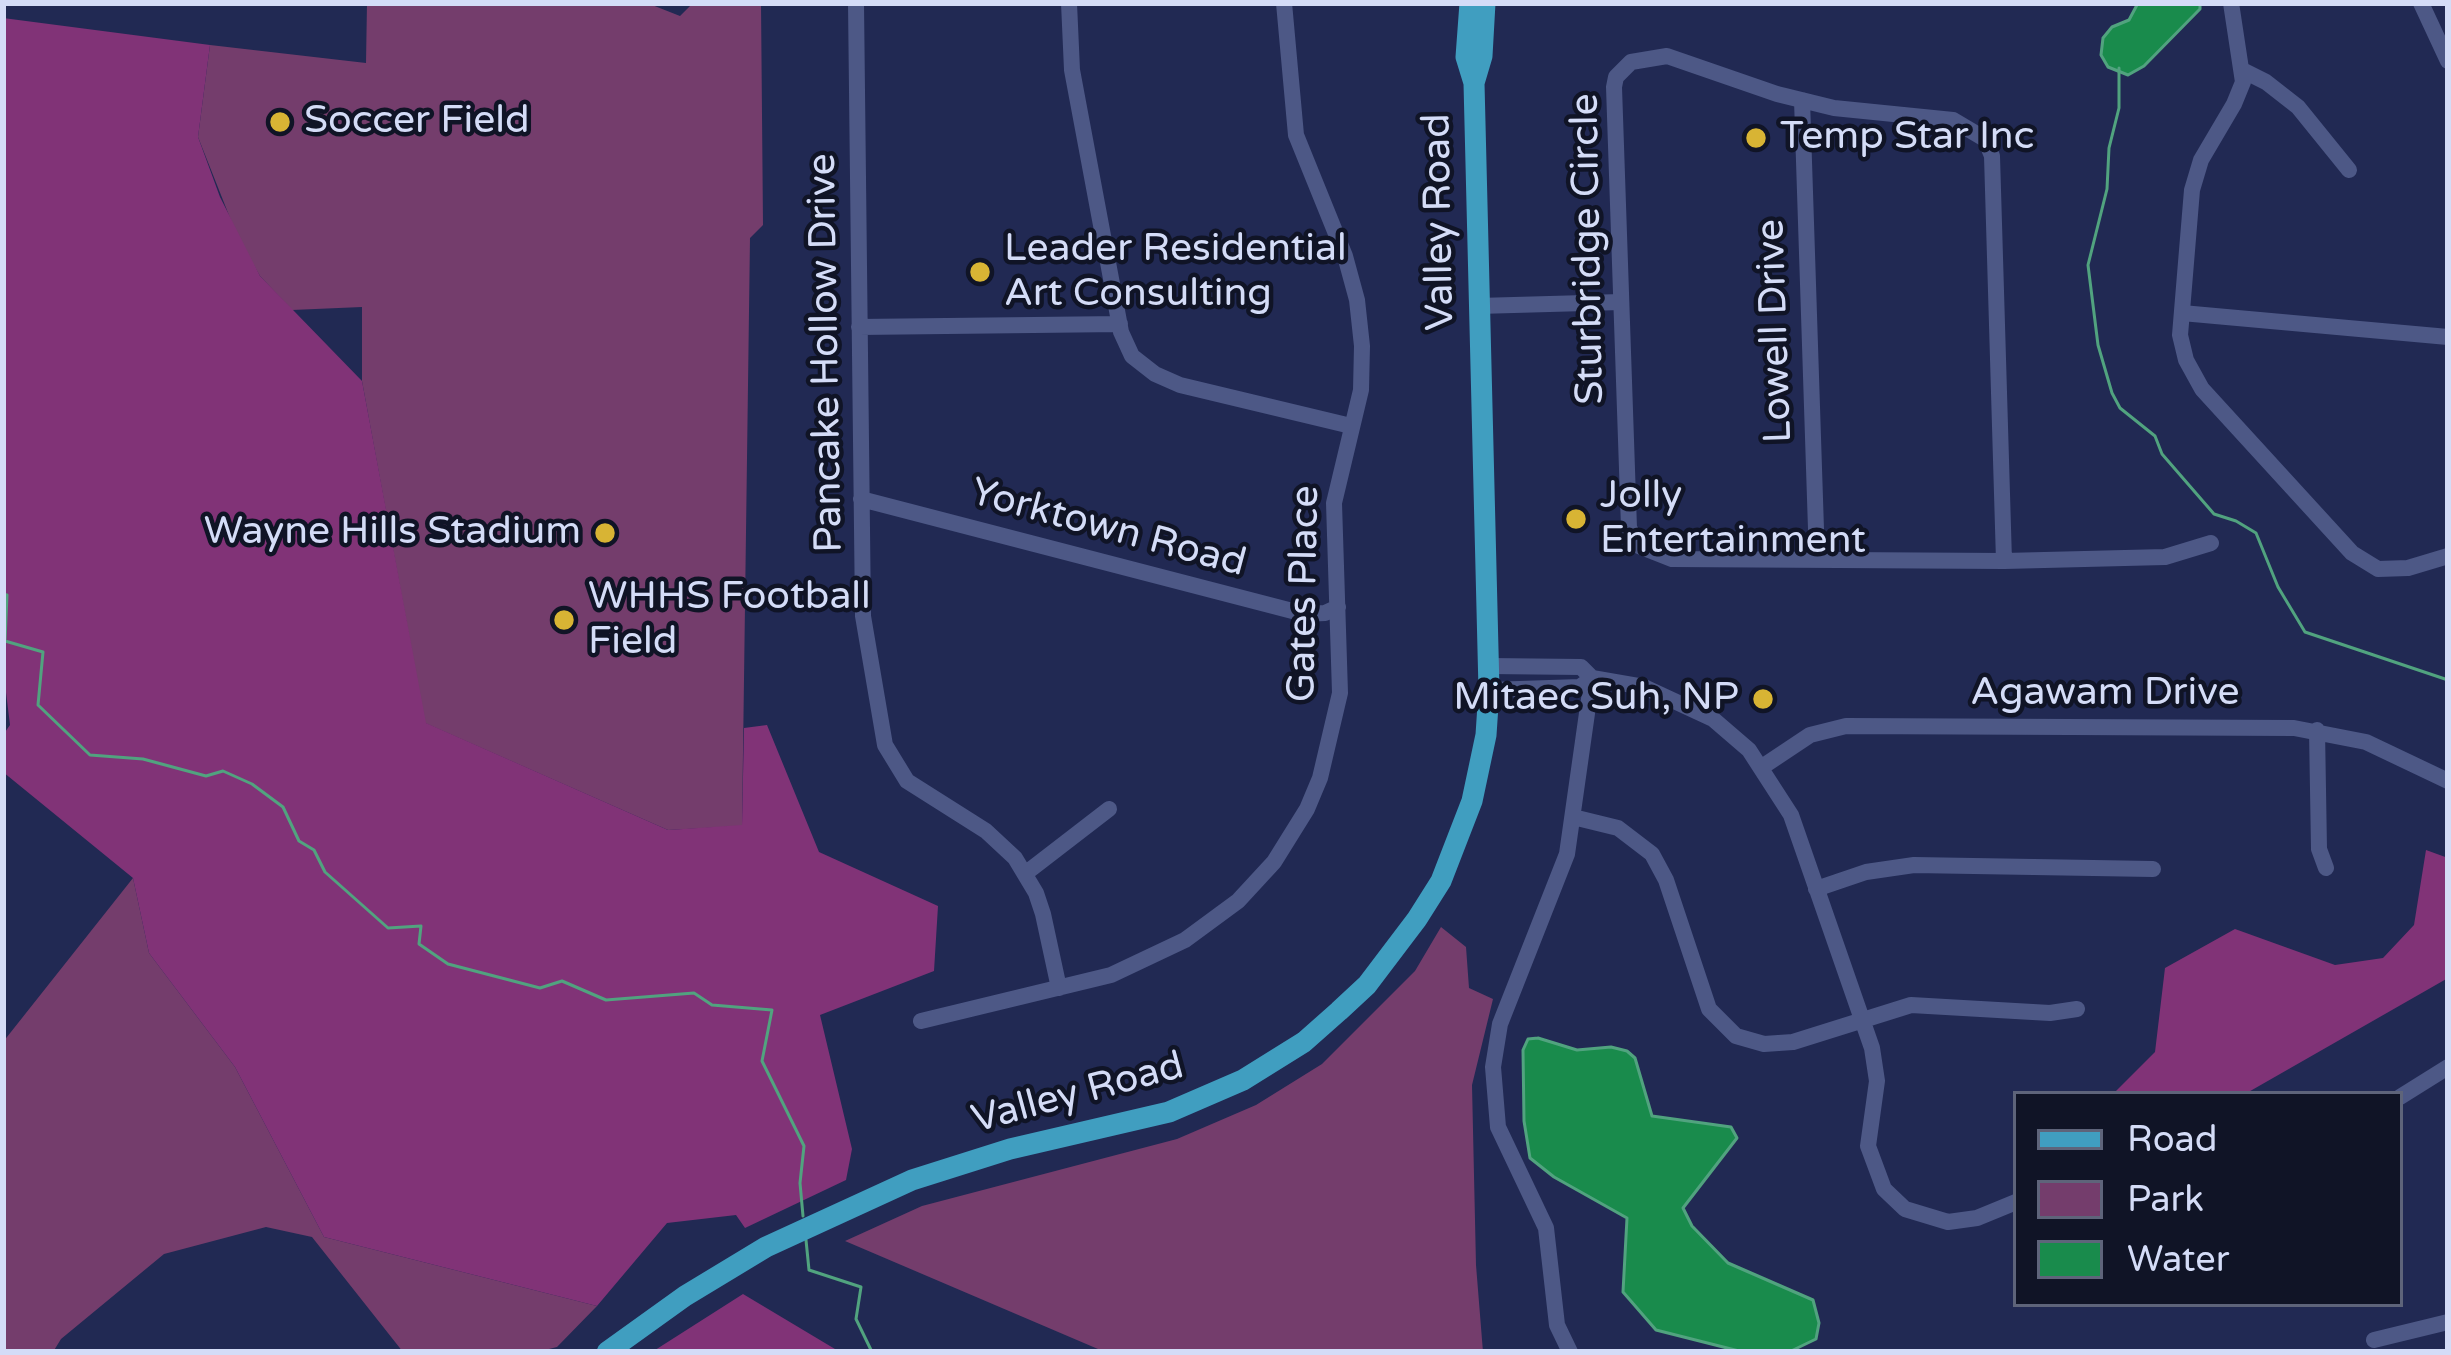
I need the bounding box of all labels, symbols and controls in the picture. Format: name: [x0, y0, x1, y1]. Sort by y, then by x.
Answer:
street label: Sturbridge Circle: [1563, 93, 1615, 405]
place label: Soccer Field: [304, 99, 530, 145]
marker: Soccer Field: [267, 109, 293, 135]
street label: Valley Road: [1415, 113, 1465, 331]
place label: Temp Star Inc: [1780, 115, 2034, 161]
marker: Temp Star Inc: [1743, 125, 1769, 151]
street label: Pancake Hollow Drive: [800, 153, 854, 553]
street label: Lowell Drive: [1749, 218, 1803, 444]
place label: Leader Residential Art Consulting: [1004, 227, 1347, 318]
marker: Leader Residential Art Consulting: [967, 259, 993, 285]
street label: Yorktown Road: [965, 470, 1251, 588]
place label: Jolly Entertainment: [1600, 474, 1866, 565]
street label: Gates Place: [1280, 485, 1330, 703]
marker: Jolly Entertainment: [1563, 506, 1589, 532]
place label: Wayne Hills Stadium: [204, 510, 581, 556]
marker: Wayne Hills Stadium: [592, 520, 618, 546]
place label: WHHS Football Field: [588, 575, 871, 666]
marker: WHHS Football Field: [551, 607, 577, 633]
street label: Agawam Drive: [1970, 671, 2240, 717]
place label: Mitaec Suh, NP: [1453, 676, 1739, 722]
marker: Mitaec Suh, NP: [1750, 686, 1776, 712]
street label: Valley Road: [967, 1043, 1189, 1145]
legend: [2013, 1091, 2403, 1307]
text: Road: [2127, 1118, 2217, 1161]
text: Park: [2127, 1178, 2204, 1221]
text: Water: [2127, 1238, 2229, 1281]

